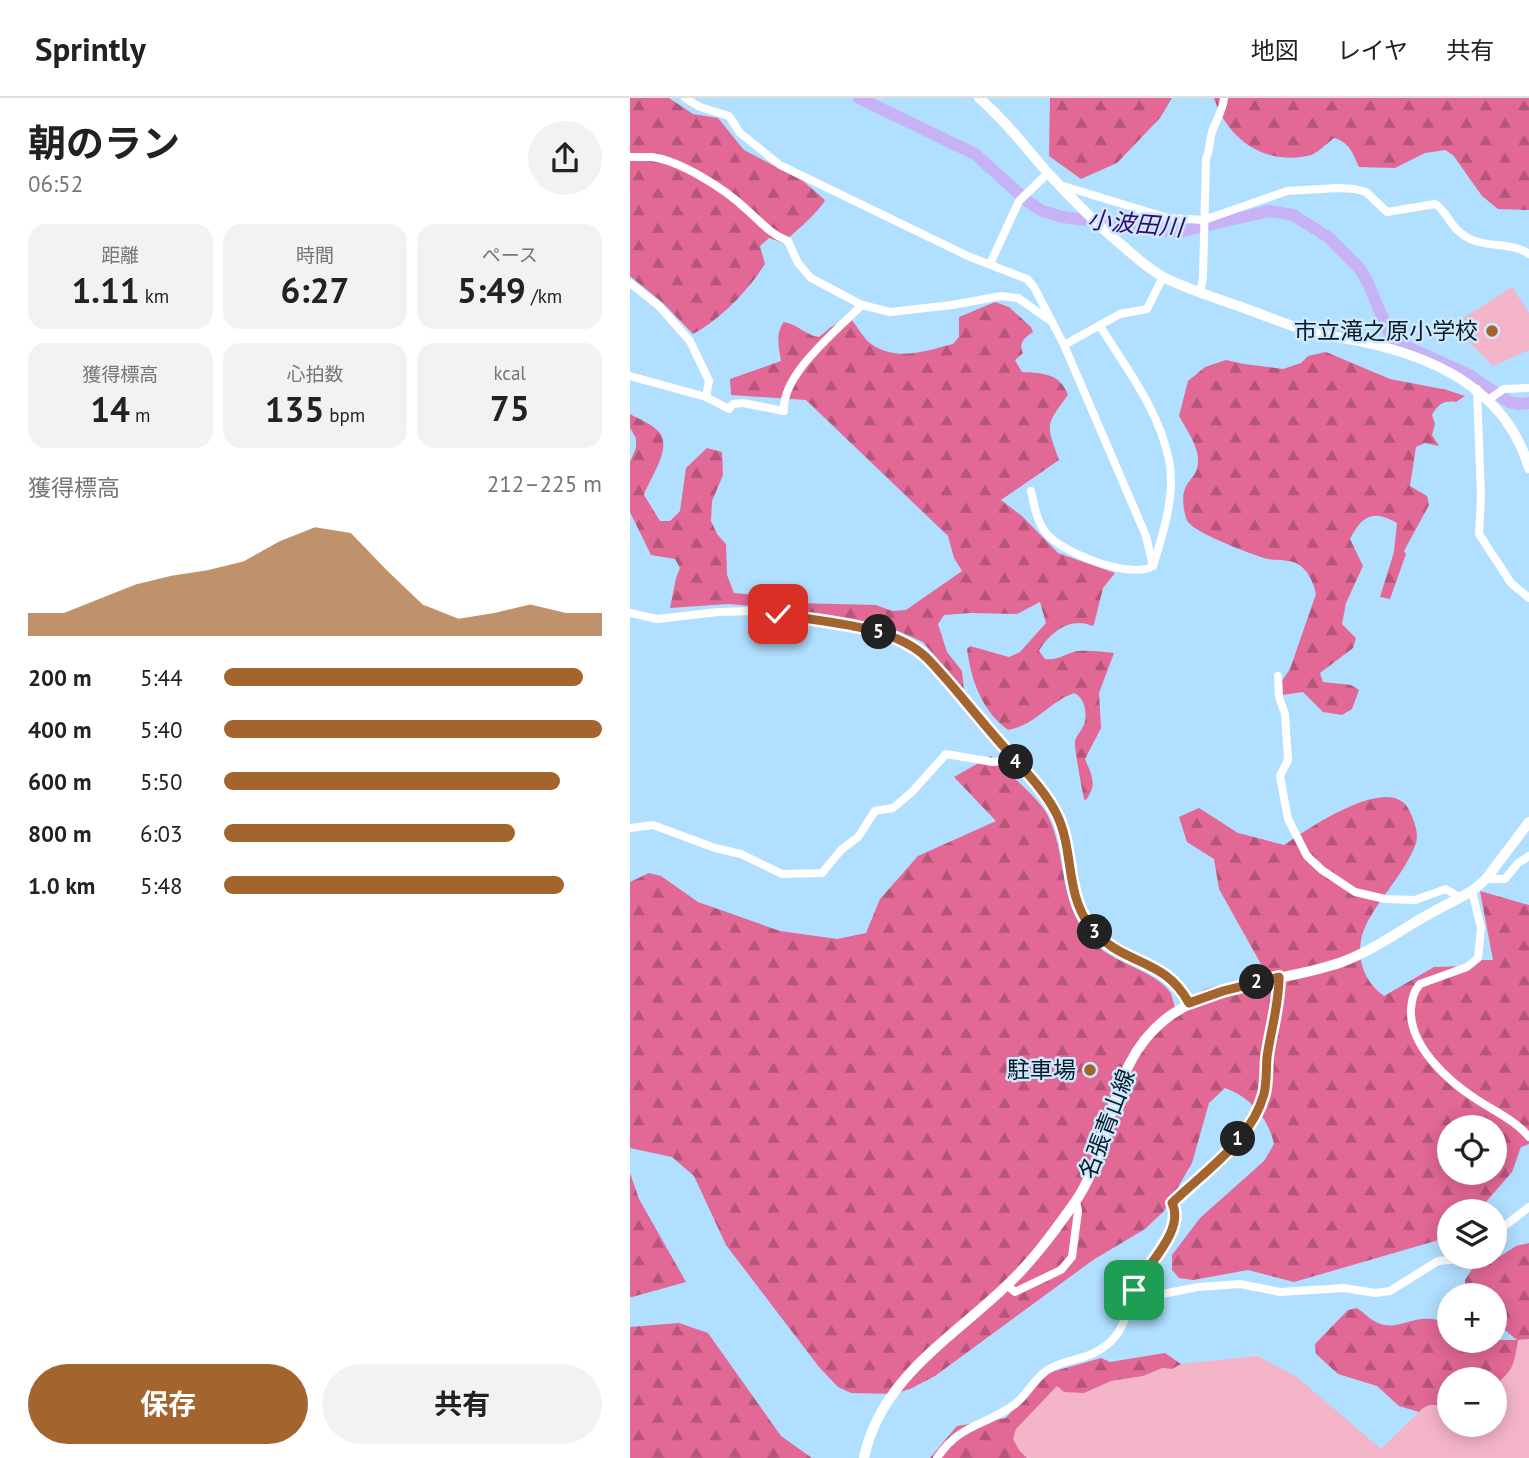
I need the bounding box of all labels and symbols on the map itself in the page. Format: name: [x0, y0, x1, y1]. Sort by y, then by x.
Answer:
water label: 小波田川: [1086, 204, 1187, 243]
place label: 市立滝之原小学校: [1294, 316, 1478, 345]
marker: 市立滝之原小学校: [1484, 323, 1500, 339]
pin: [748, 584, 808, 644]
pin: 5: [862, 614, 896, 650]
pin: 4: [998, 744, 1034, 780]
pin: 3: [1078, 914, 1112, 950]
pin: 2: [1240, 964, 1274, 1000]
place label: 駐車場: [1007, 1055, 1076, 1084]
marker: 駐車場: [1082, 1062, 1098, 1078]
street label: 名張青山線: [1072, 1065, 1141, 1183]
pin: 1: [1220, 1122, 1256, 1156]
pin: [1104, 1260, 1164, 1320]

